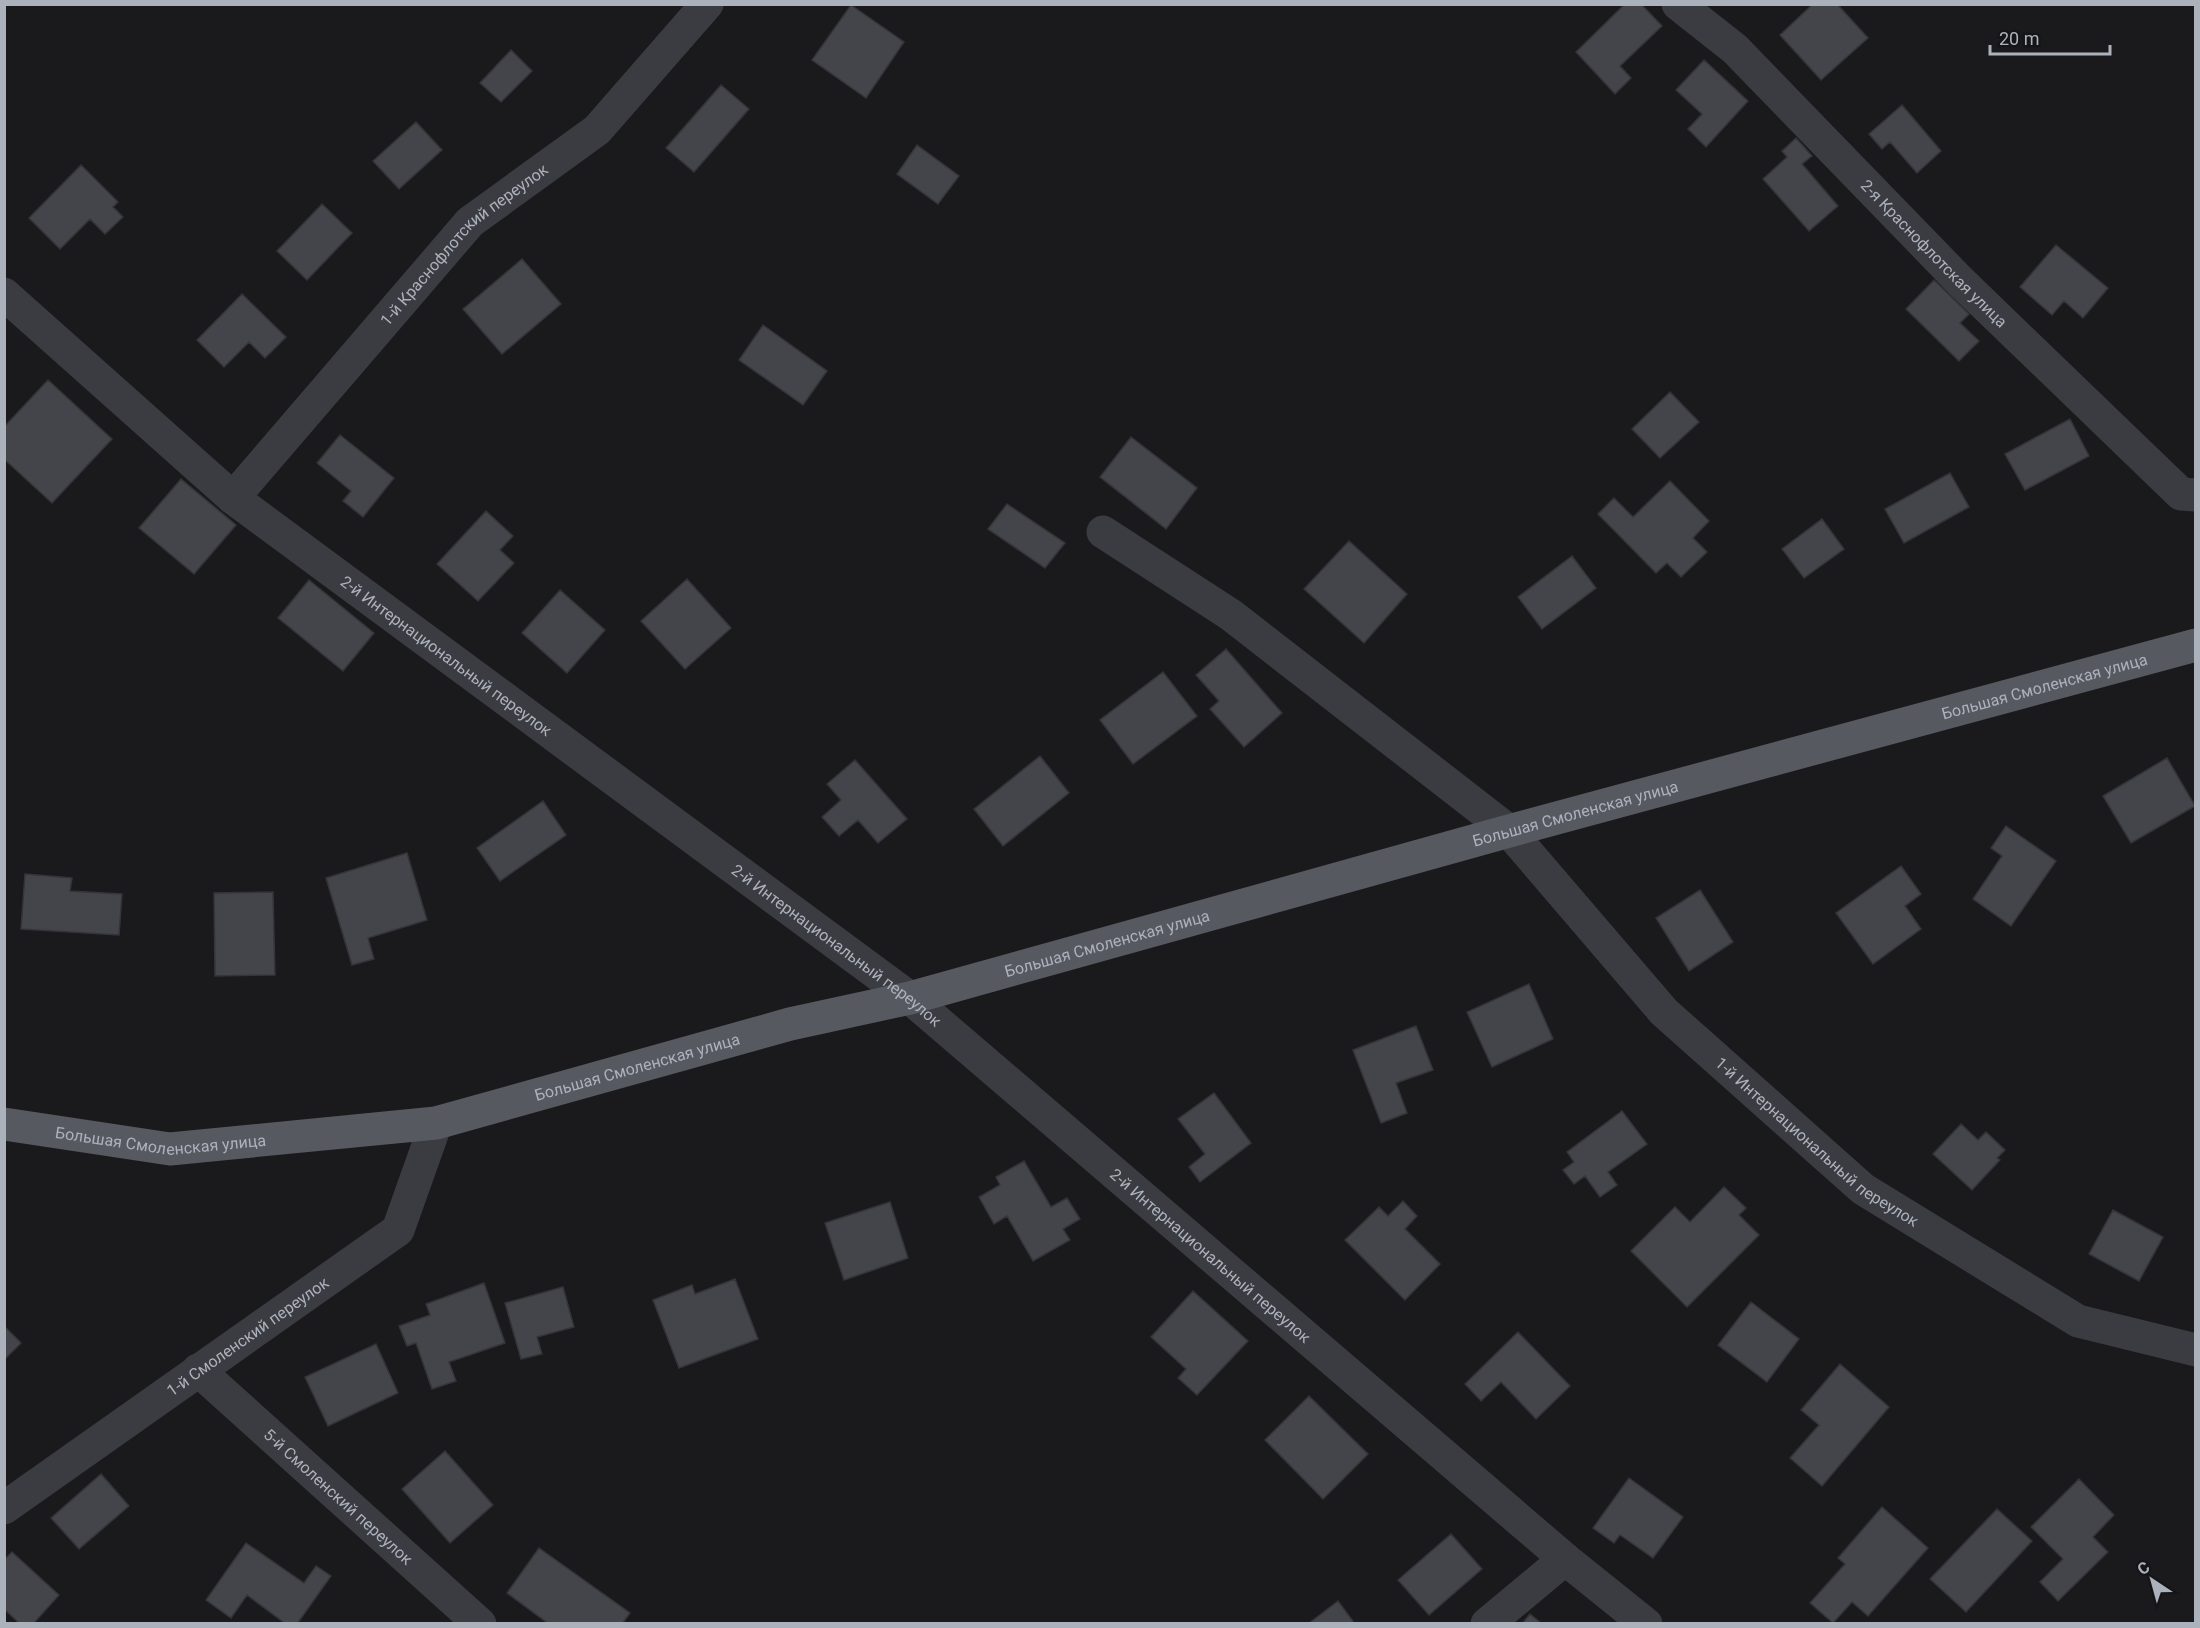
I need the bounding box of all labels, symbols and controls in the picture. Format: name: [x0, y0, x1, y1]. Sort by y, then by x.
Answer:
scale bar: [1990, 18, 2110, 56]
text: 20 m: [1999, 28, 2039, 49]
street label: 1-й Краснофлотский переулок: [376, 159, 552, 329]
street label: 2-я Краснофлотская улица: [1857, 175, 2011, 331]
street label: 2-й Интернациональный переулок: [337, 571, 556, 740]
street label: Большая Смоленская улица: [1940, 649, 2149, 723]
street label: Большая Смоленская улица: [1470, 776, 1680, 850]
street label: 2-й Интернациональный переулок: [728, 860, 946, 1031]
street label: Большая Смоленская улица: [1002, 905, 1212, 981]
street label: Большая Смоленская улица: [532, 1029, 742, 1104]
street label: 1-й Интернациональный переулок: [1712, 1053, 1922, 1231]
street label: Большая Смоленская улица: [54, 1122, 267, 1159]
street label: 2-й Интернациональный переулок: [1106, 1164, 1315, 1347]
street label: 1-й Смоленский переулок: [163, 1272, 332, 1400]
street label: 5-й Смоленский переулок: [260, 1425, 417, 1569]
north arrow: [2122, 1550, 2182, 1610]
text: С: [2134, 1558, 2153, 1579]

